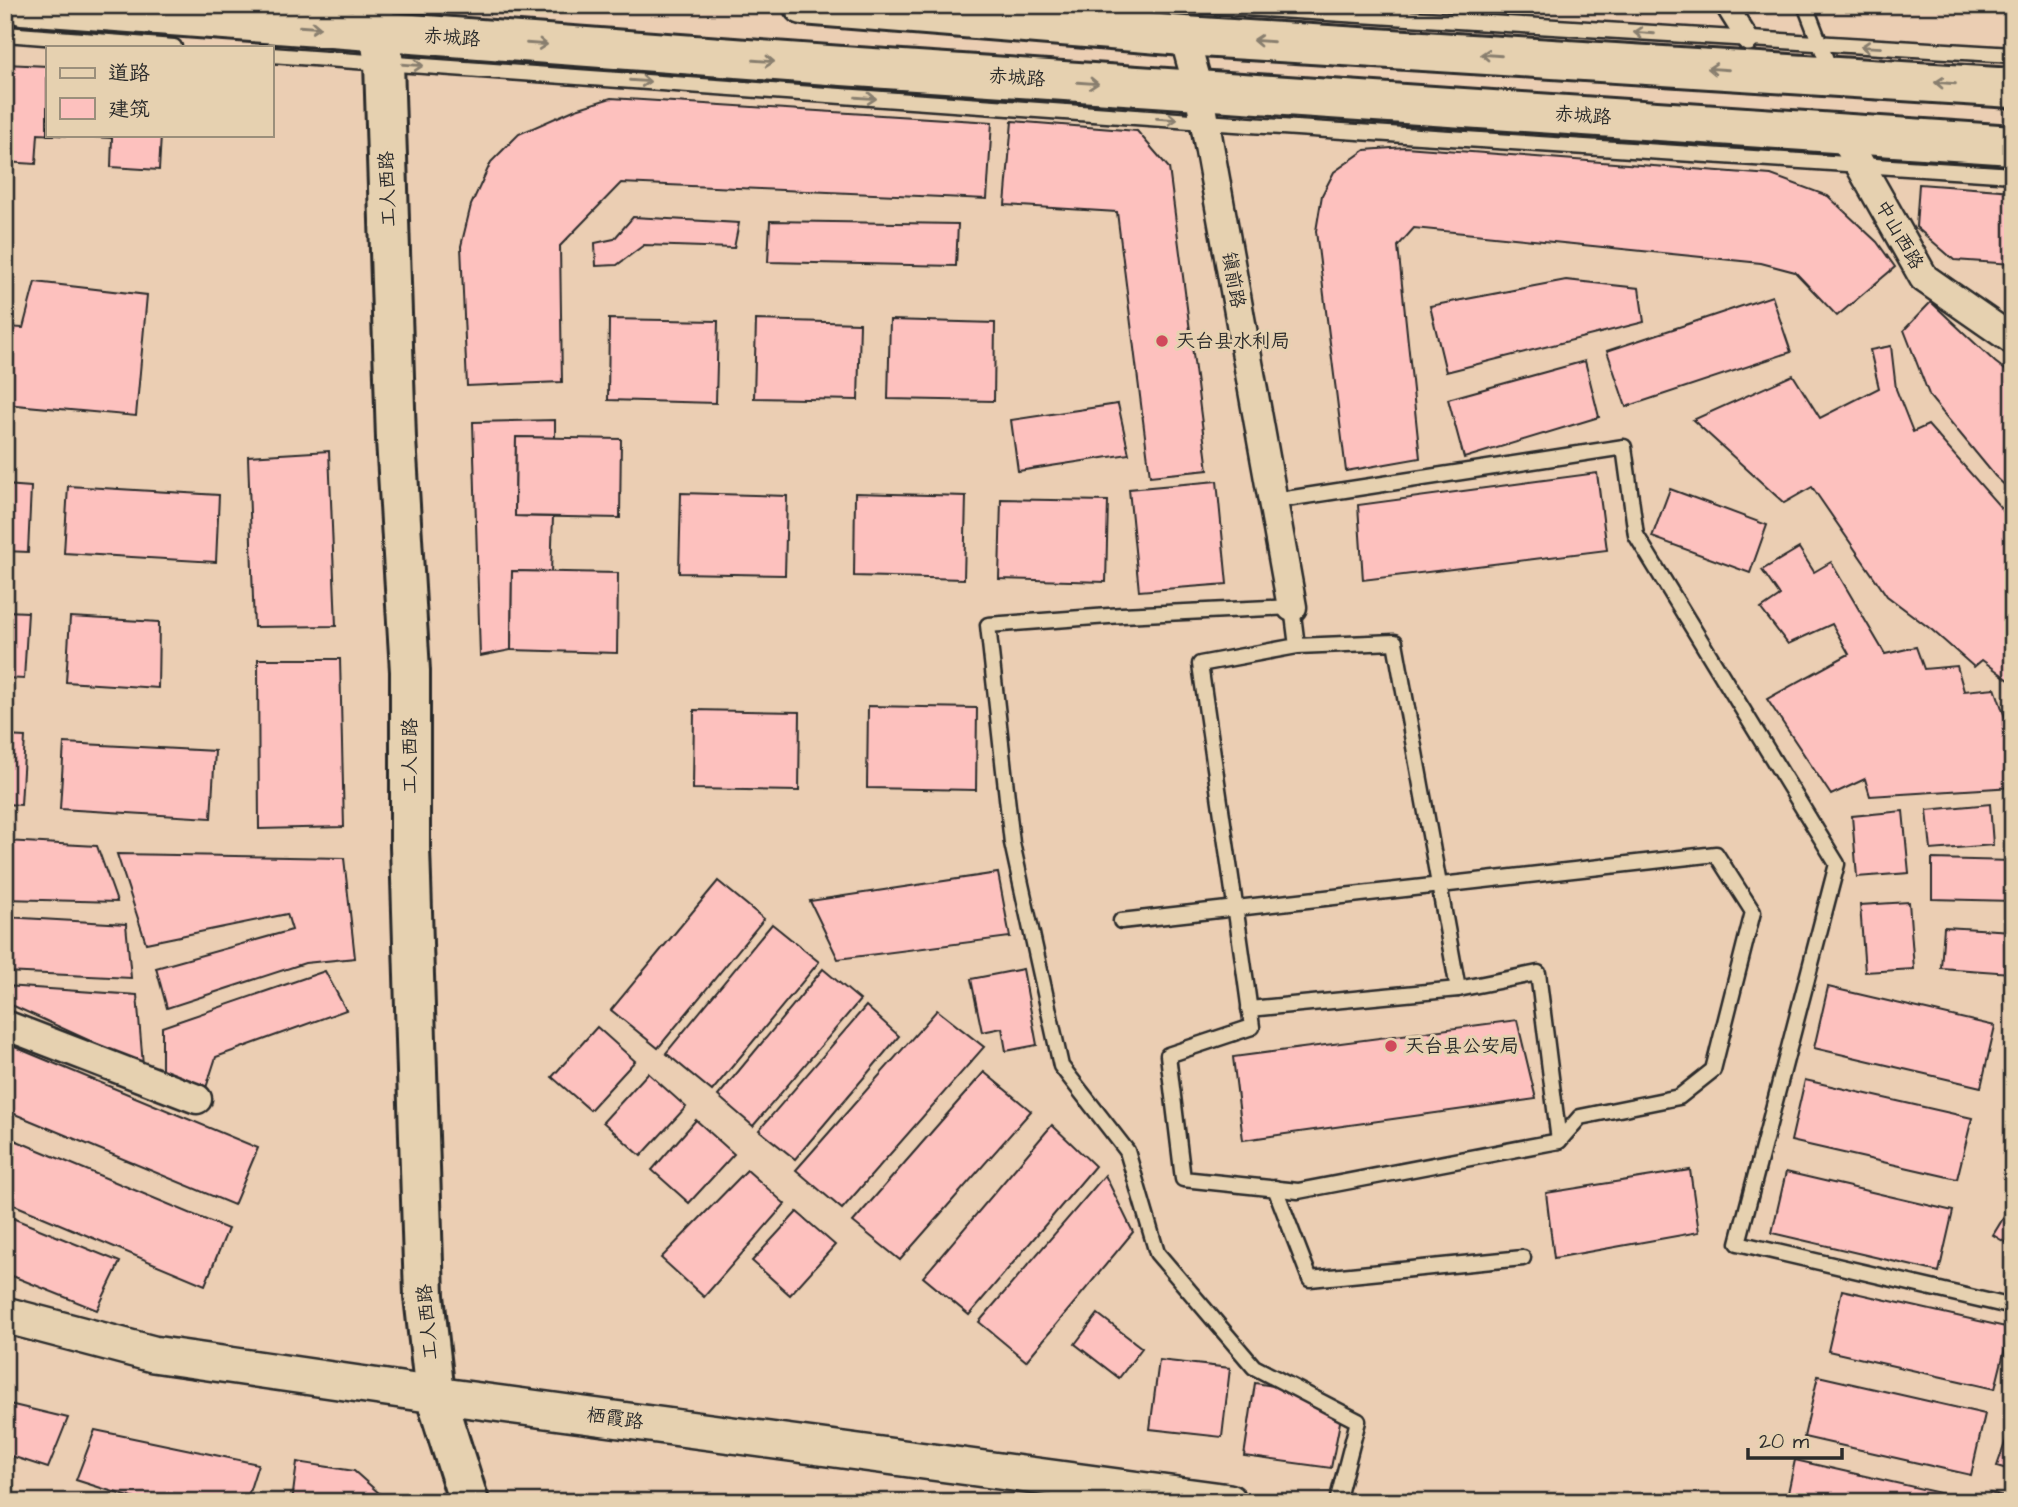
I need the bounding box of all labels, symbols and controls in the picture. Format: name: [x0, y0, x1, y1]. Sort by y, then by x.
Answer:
one-way arrow: [298, 21, 321, 34]
street label: 赤城路: [423, 23, 481, 53]
one-way arrow: [1633, 26, 1656, 39]
one-way arrow: [1252, 34, 1275, 47]
one-way arrow: [525, 38, 548, 51]
one-way arrow: [1860, 41, 1883, 54]
legend: [46, 46, 273, 136]
one-way arrow: [1480, 48, 1502, 61]
one-way arrow: [752, 55, 774, 68]
text: 道路: [108, 59, 150, 88]
one-way arrow: [401, 59, 423, 72]
one-way arrow: [1707, 62, 1729, 75]
street label: 赤城路: [988, 63, 1046, 93]
one-way arrow: [628, 75, 651, 88]
one-way arrow: [1077, 77, 1099, 90]
one-way arrow: [1933, 77, 1956, 90]
one-way arrow: [855, 91, 878, 104]
text: 建筑: [108, 95, 150, 124]
street label: 赤城路: [1554, 101, 1612, 131]
one-way arrow: [1155, 113, 1177, 126]
street label: 工人西路: [373, 151, 403, 227]
street label: 中山西路: [1868, 195, 1930, 275]
street label: 镇前路: [1215, 250, 1251, 310]
place label: 天台县水利局: [1176, 328, 1290, 355]
marker: 天台县水利局: [1154, 333, 1170, 349]
street label: 工人西路: [397, 718, 424, 794]
place label: 天台县公安局: [1405, 1033, 1519, 1060]
marker: 天台县公安局: [1383, 1038, 1399, 1054]
street label: 工人西路: [411, 1283, 445, 1361]
street label: 栖霞路: [585, 1402, 645, 1436]
scale bar: [1748, 1416, 1843, 1460]
text: 20 m: [1759, 1427, 1810, 1456]

